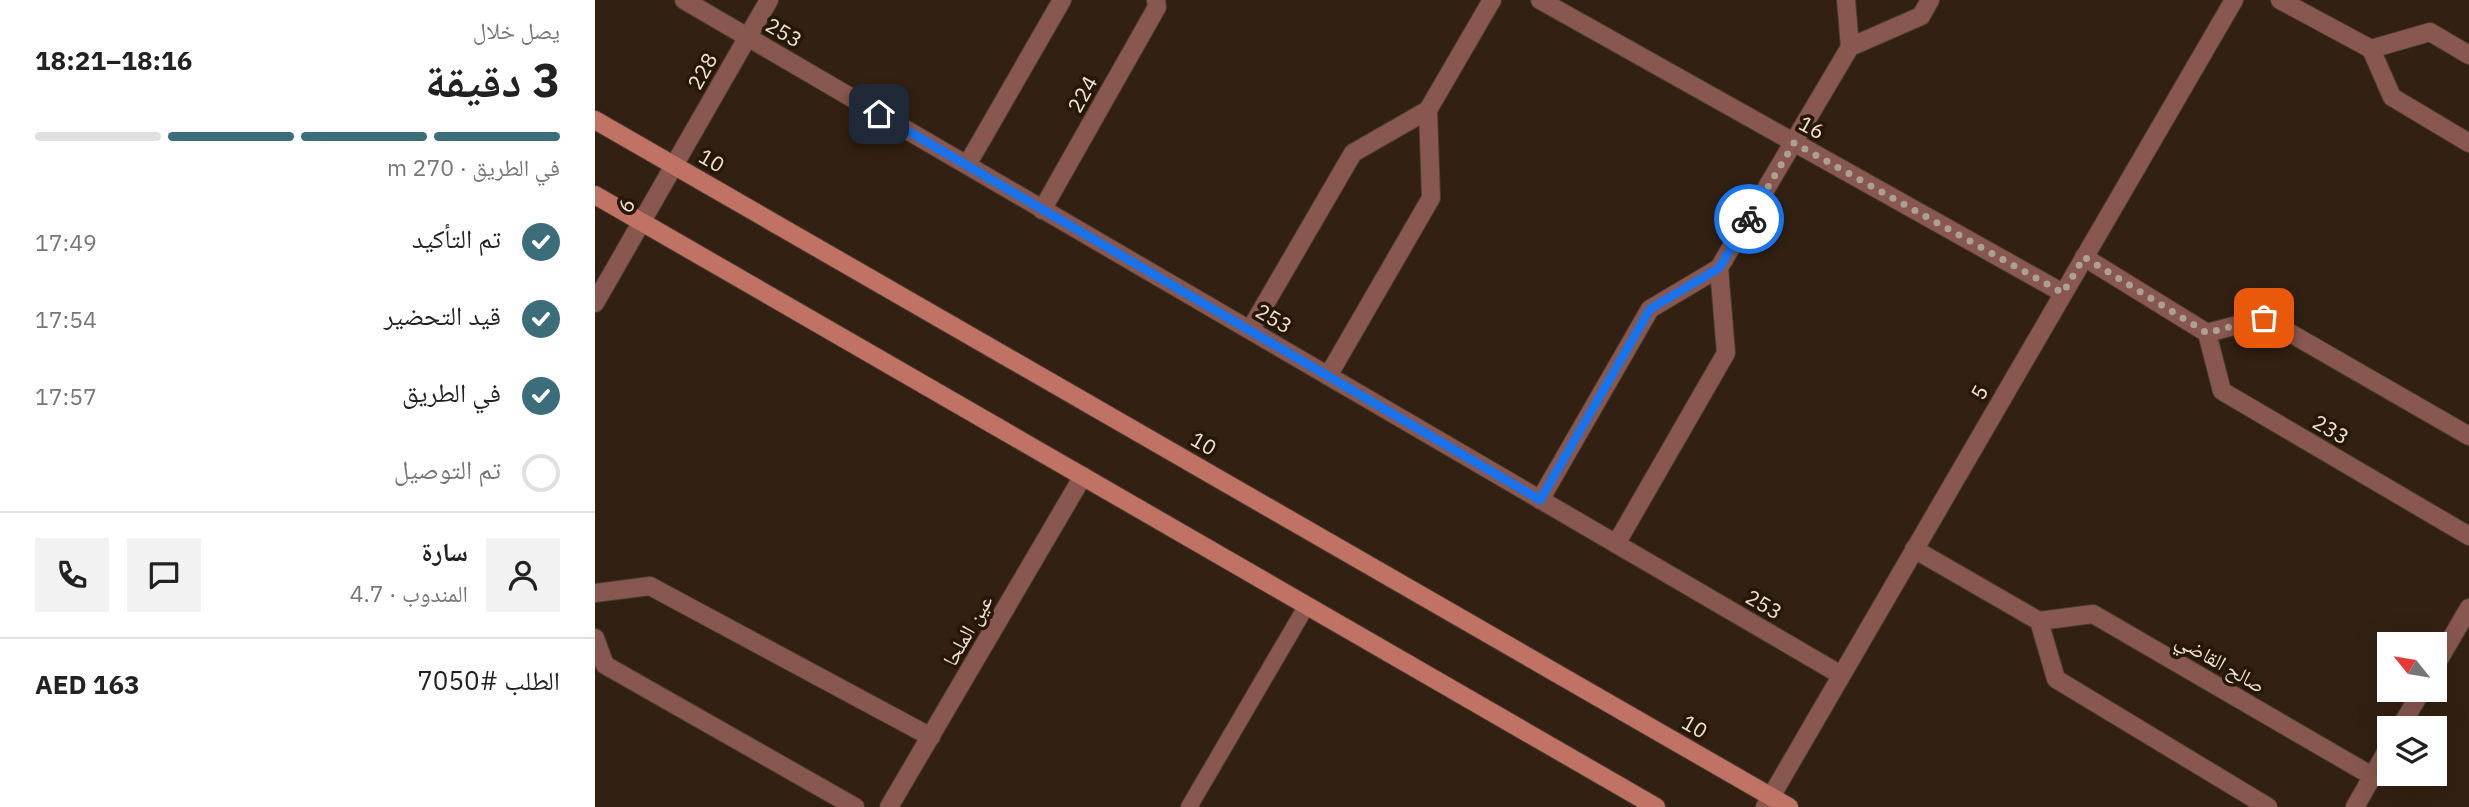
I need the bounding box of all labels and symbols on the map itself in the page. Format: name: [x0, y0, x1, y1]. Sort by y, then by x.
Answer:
street label: 253: [761, 10, 807, 54]
street label: 228: [681, 48, 723, 94]
street label: 224: [1061, 71, 1103, 117]
pin: [849, 84, 909, 144]
street label: 16: [1794, 109, 1830, 145]
street label: 10: [694, 142, 730, 178]
courier: [1714, 184, 1784, 254]
street label: 6: [611, 193, 641, 217]
pin: [2234, 288, 2294, 348]
street label: 253: [1251, 296, 1297, 340]
street label: 5: [1964, 380, 1994, 404]
street label: 233: [2308, 407, 2354, 451]
street label: 10: [1186, 425, 1222, 461]
street label: 253: [1741, 582, 1787, 626]
street label: عين الملحا: [935, 589, 999, 671]
street label: صالح القاضي: [2169, 625, 2271, 702]
north arrow: [2377, 632, 2447, 702]
street label: 10: [1677, 708, 1713, 744]

